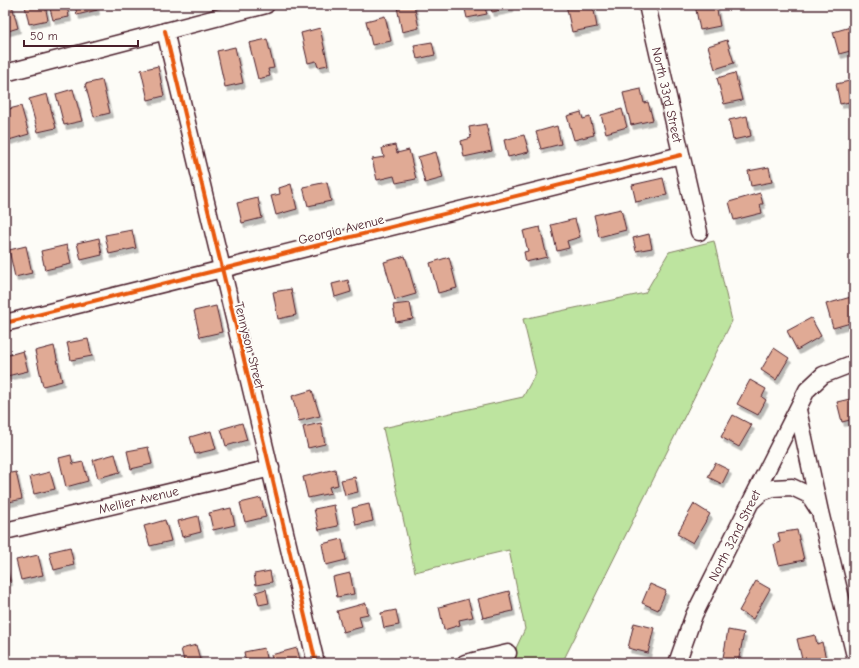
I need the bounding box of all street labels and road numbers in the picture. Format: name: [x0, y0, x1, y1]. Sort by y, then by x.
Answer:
street label: North 33rd Street: [649, 46, 686, 145]
street label: Georgia Avenue: [297, 211, 386, 247]
street label: Tennyson Street: [231, 300, 268, 391]
street label: Mellier Avenue: [97, 483, 180, 517]
street label: North 32nd Street: [705, 486, 764, 584]

